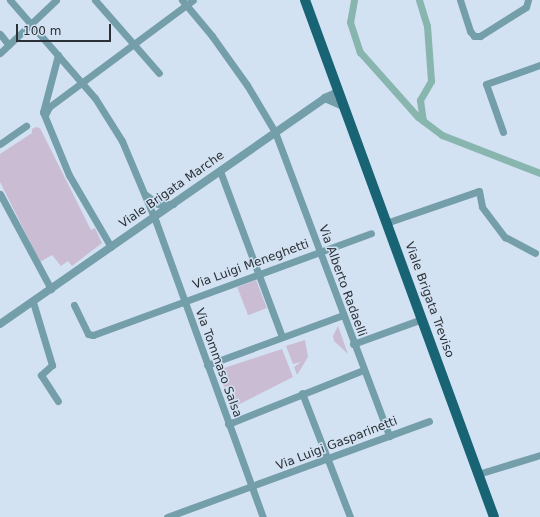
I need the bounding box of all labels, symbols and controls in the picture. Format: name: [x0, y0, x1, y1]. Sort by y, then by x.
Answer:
scale bar: [18, 16, 113, 42]
text: 100 m: [23, 24, 61, 38]
street label: Viale Brigata Marche: [117, 148, 227, 232]
street label: Via Alberto Radaelli: [315, 223, 369, 339]
street label: Via Luigi Meneghetti: [191, 237, 311, 293]
street label: Viale Brigata Treviso: [401, 240, 457, 360]
street label: Via Tommaso Salsa: [192, 306, 244, 420]
street label: Via Luigi Gasparinetti: [274, 414, 400, 474]

